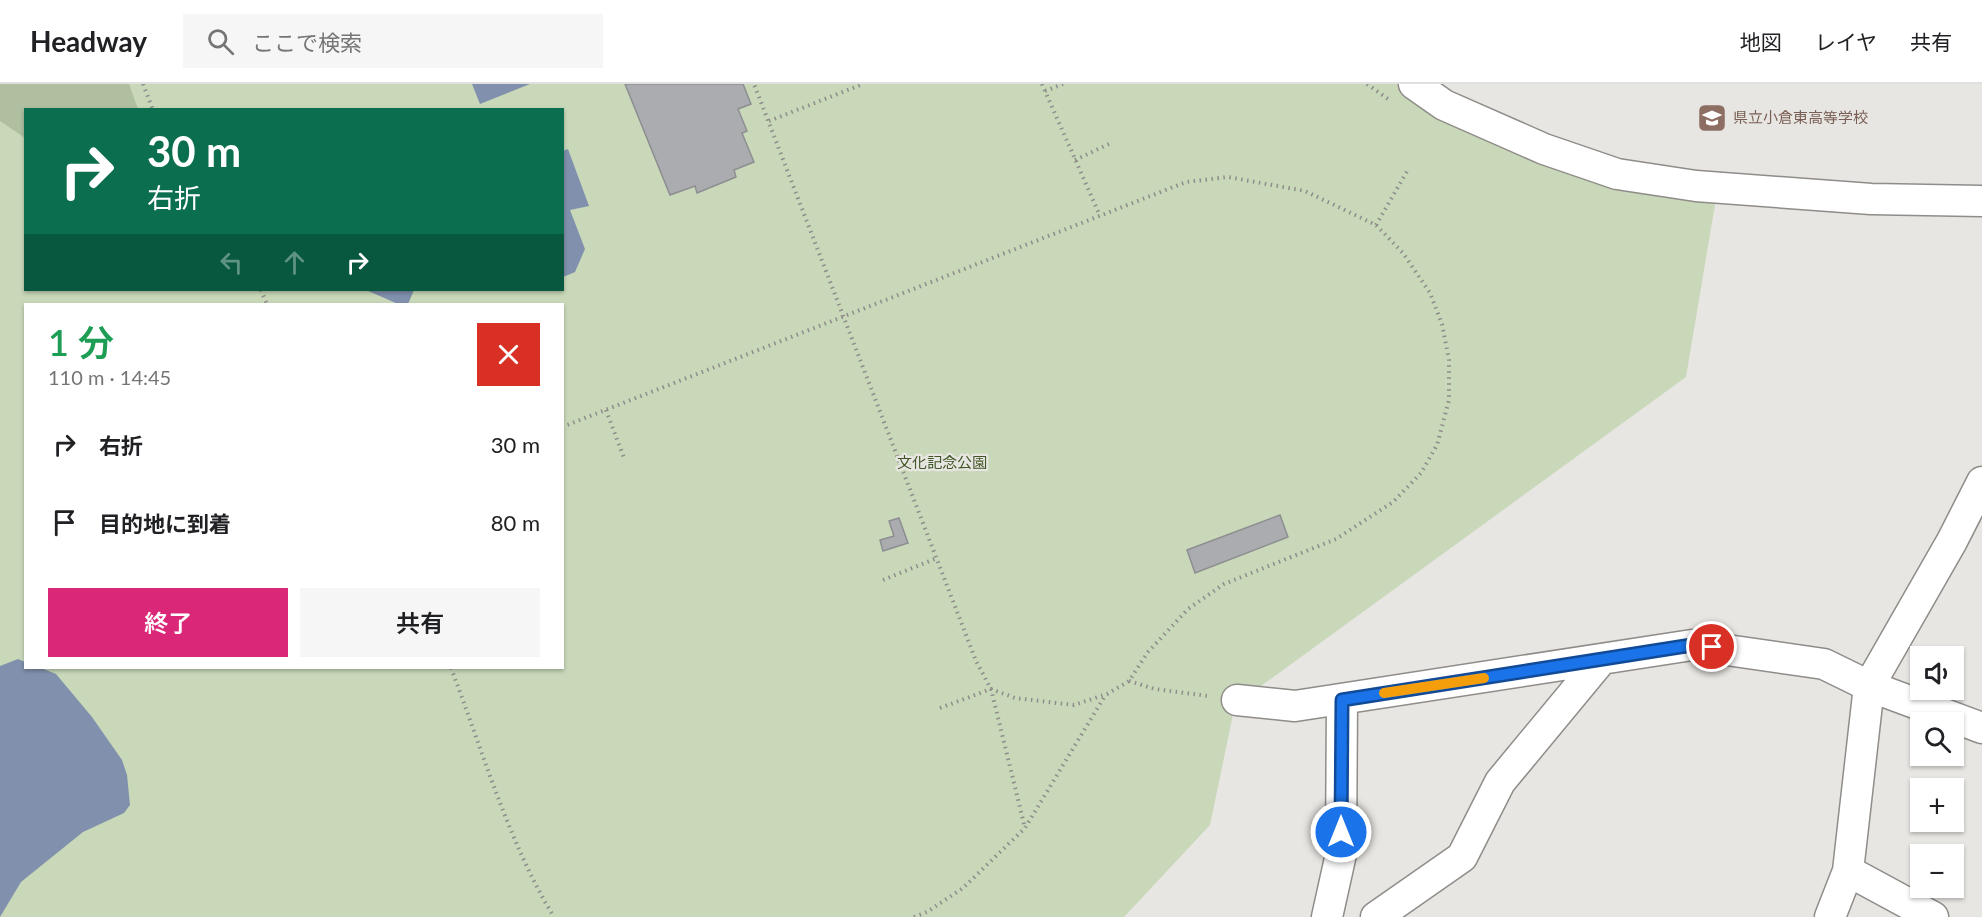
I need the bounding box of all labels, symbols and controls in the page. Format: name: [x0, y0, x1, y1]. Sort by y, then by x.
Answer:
search box: [183, 14, 603, 68]
text: Headway: [30, 24, 147, 58]
icon: search: [204, 25, 237, 58]
text: ここで検索: [252, 29, 362, 56]
text: 地図: [1740, 29, 1782, 54]
text: レイヤ: [1815, 29, 1877, 54]
text: 共有: [1910, 29, 1952, 54]
school or university icon: 県立小倉東高等学校: [1696, 102, 1728, 134]
place label: 県立小倉東高等学校: [1733, 108, 1868, 126]
text: 30 m: [147, 126, 241, 176]
icon: right: [48, 132, 126, 210]
text: 右折: [147, 181, 201, 214]
icon: left: [215, 246, 248, 279]
icon: ahead: [278, 246, 311, 279]
icon: right: [341, 246, 374, 279]
text: 1 分: [48, 320, 114, 364]
button: close: [477, 323, 540, 386]
text: 110 m · 14:45: [48, 365, 171, 389]
icon: right: [48, 428, 81, 461]
text: 30 m: [491, 431, 540, 458]
text: 右折: [99, 432, 143, 459]
park label: 文化記念公園: [897, 453, 987, 471]
icon: arrive: [48, 506, 81, 539]
text: 80 m: [491, 509, 540, 536]
text: 目的地に到着: [99, 510, 231, 537]
button: 終了: [48, 588, 288, 657]
button: 共有: [300, 588, 540, 657]
pin: [1686, 621, 1737, 672]
icon: arrive: [1695, 630, 1728, 663]
map controls: [1910, 646, 1964, 898]
button: sound: [1910, 646, 1964, 700]
button: search: [1910, 712, 1964, 766]
button: +: [1910, 778, 1964, 832]
position arrow: [1309, 800, 1373, 864]
button: −: [1910, 844, 1964, 898]

